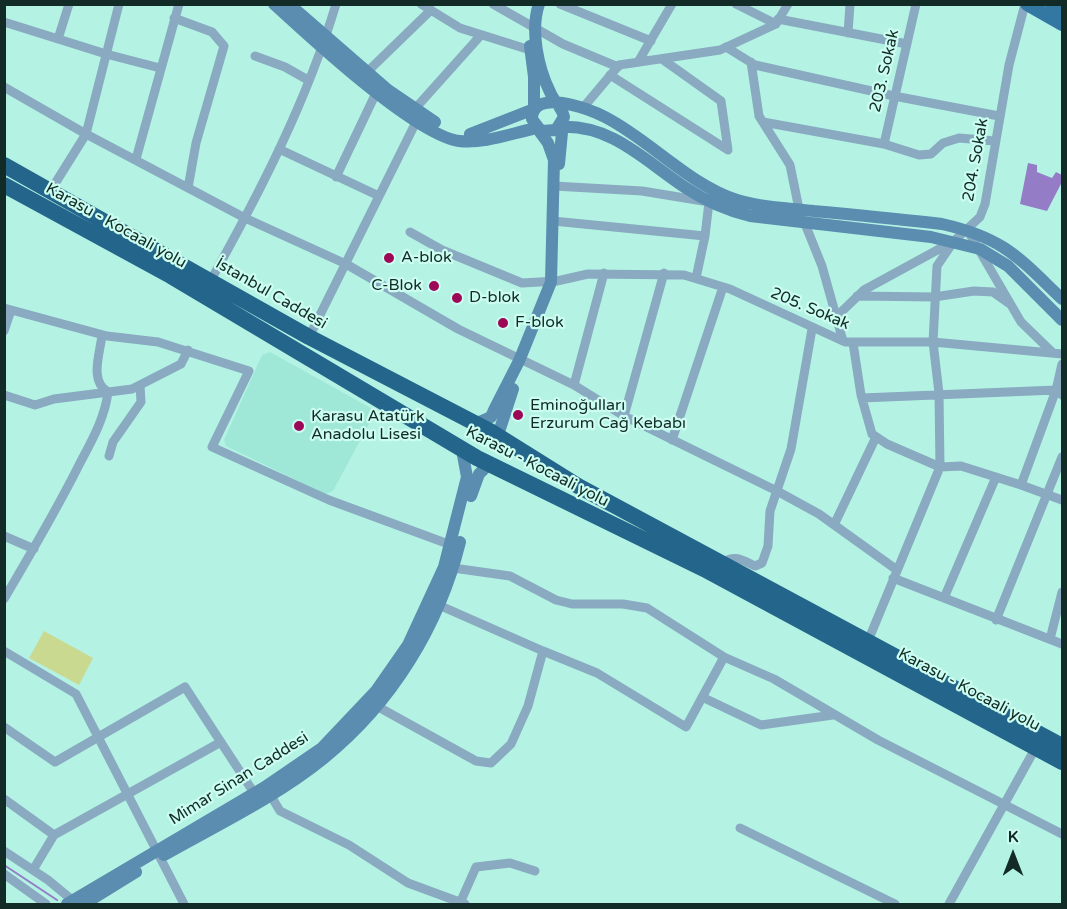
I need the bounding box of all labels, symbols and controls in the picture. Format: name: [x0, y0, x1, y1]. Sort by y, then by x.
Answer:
street label: 203. Sokak: [866, 28, 904, 114]
street label: 204. Sokak: [959, 117, 993, 203]
street label: Karasu - Kocaali yolu: [42, 179, 190, 273]
place label: A-blok: [401, 248, 452, 268]
marker: A-blok: [382, 251, 396, 265]
street label: İstanbul Caddesi: [212, 254, 330, 334]
place label: C-Blok: [371, 276, 422, 296]
marker: C-Blok: [427, 279, 441, 293]
street label: 205. Sokak: [768, 284, 852, 334]
place label: D-blok: [469, 288, 520, 308]
marker: D-blok: [450, 291, 464, 305]
place label: F-blok: [515, 313, 564, 333]
marker: F-blok: [496, 316, 510, 330]
place label: Eminoğulları Erzurum Cağ Kebabı: [530, 396, 686, 434]
place label: Karasu Atatürk Anadolu Lisesi: [311, 407, 425, 445]
marker: Eminoğulları Erzurum Cağ Kebabı: [511, 408, 525, 422]
marker: Karasu Atatürk Anadolu Lisesi: [292, 419, 306, 433]
street label: Karasu - Kocaali yolu: [462, 423, 612, 511]
street label: Karasu - Kocaali yolu: [895, 644, 1043, 736]
street label: Mimar Sinan Caddesi: [166, 728, 312, 830]
north arrow: [983, 825, 1043, 885]
text: K: [1008, 827, 1018, 847]

